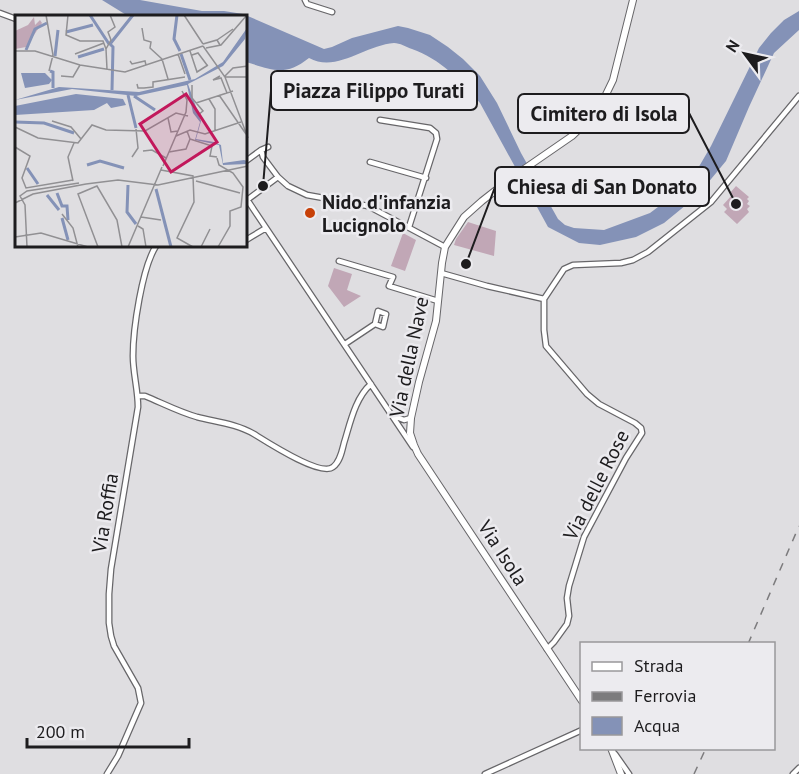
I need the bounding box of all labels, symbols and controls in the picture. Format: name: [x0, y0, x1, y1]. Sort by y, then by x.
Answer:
inset map: [15, 15, 248, 248]
north arrow: [715, 24, 775, 84]
text: N: [721, 36, 744, 56]
callout: Piazza Filippo Turati: [271, 71, 477, 110]
text: Piazza Filippo Turati: [283, 77, 465, 104]
callout: Cimitero di Isola: [518, 94, 689, 133]
text: Cimitero di Isola: [531, 100, 677, 127]
callout: Chiesa di San Donato: [495, 167, 709, 206]
text: Chiesa di San Donato: [507, 173, 697, 200]
place label: Nido d'infanzia Lucignolo: [322, 189, 451, 238]
marker: Nido d'infanzia Lucignolo: [303, 206, 317, 220]
street label: Via della Nave: [383, 294, 434, 421]
street label: Via delle Rose: [557, 425, 635, 545]
street label: Via Roffia: [86, 471, 124, 556]
street label: Via Isola: [472, 515, 534, 591]
legend: [580, 642, 775, 750]
text: Strada: [634, 654, 683, 677]
text: Ferrovia: [634, 684, 697, 707]
scale bar: [27, 711, 189, 749]
text: Acqua: [634, 714, 680, 737]
text: 200 m: [36, 720, 85, 743]

